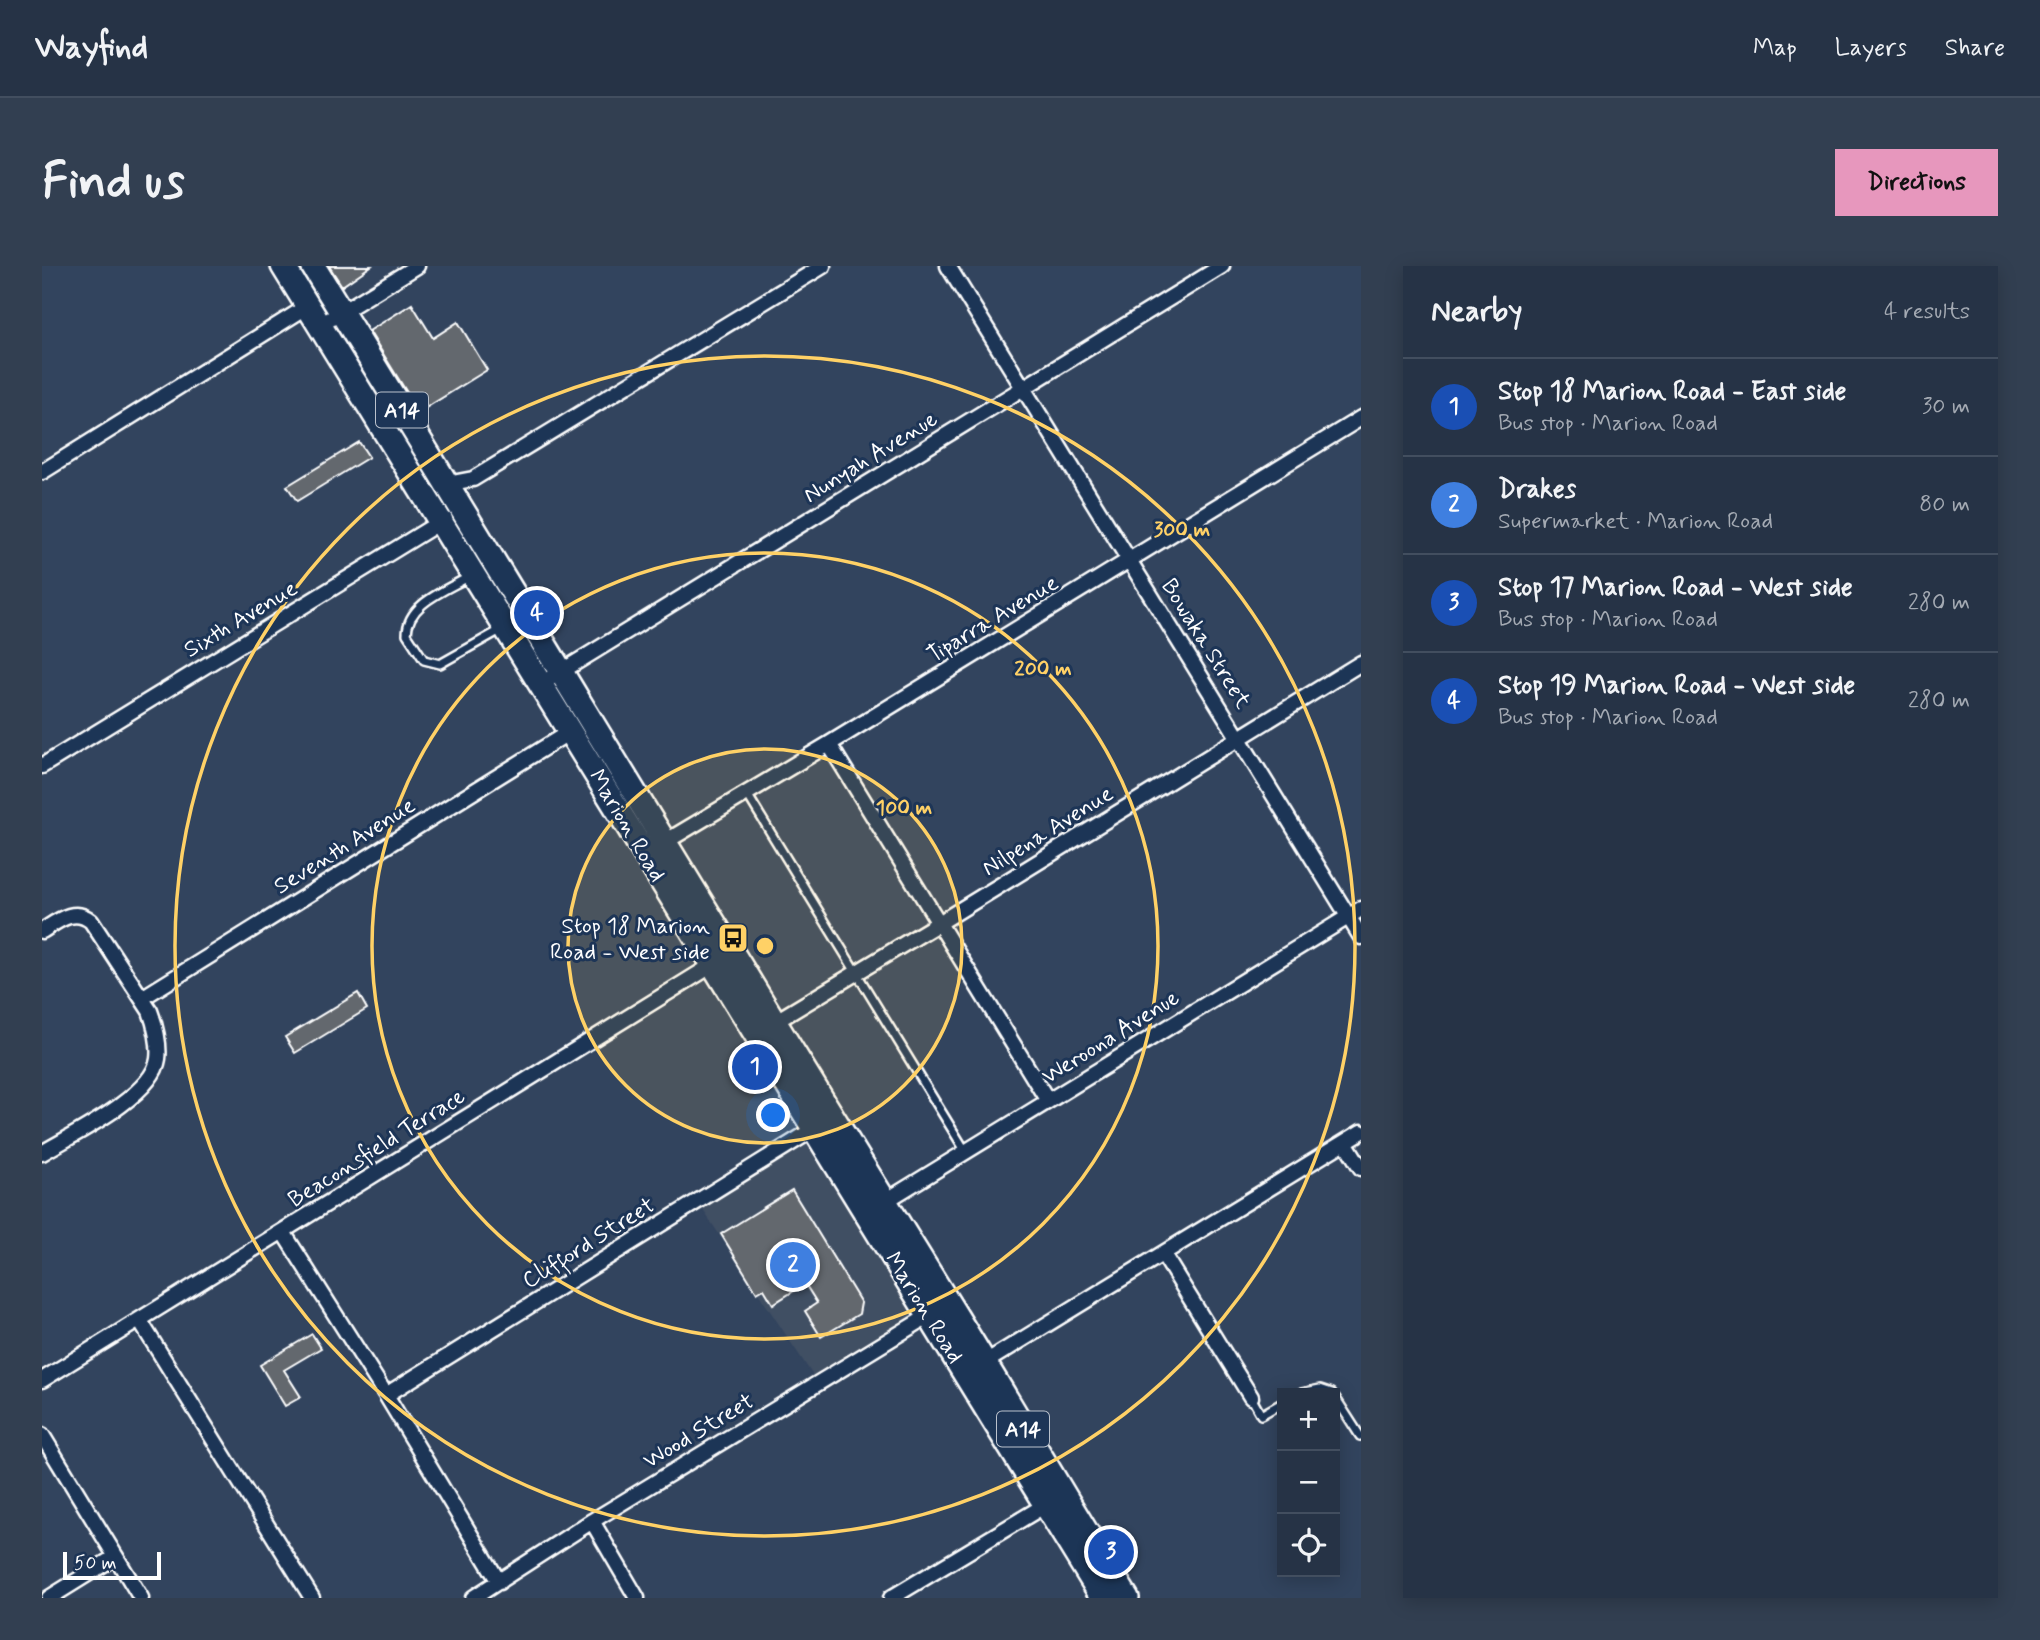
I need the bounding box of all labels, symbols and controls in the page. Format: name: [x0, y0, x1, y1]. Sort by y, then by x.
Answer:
text: Wayfind: [35, 26, 148, 70]
text: Map: [1753, 33, 1797, 64]
text: Layers: [1835, 33, 1907, 64]
text: Share: [1945, 33, 2005, 64]
button: Directions: [1835, 149, 1998, 216]
text: Find us: [42, 150, 185, 215]
text: Nearby: [1431, 292, 1522, 331]
text: 4 results: [1884, 297, 1970, 327]
text: Stop 18 Marion Road - East side: [1498, 375, 1847, 409]
text: 1: [1449, 392, 1459, 422]
text: 30 m: [1922, 392, 1970, 422]
road number: A14: [376, 393, 428, 428]
street label: Nunyah Avenue: [798, 405, 944, 511]
text: Bus stop · Marion Road: [1498, 409, 1718, 439]
text: Drakes: [1498, 473, 1576, 507]
text: 2: [1448, 490, 1460, 520]
text: 80 m: [1919, 490, 1970, 520]
text: Supermarket · Marion Road: [1498, 507, 1773, 537]
text: 300 m: [1154, 516, 1211, 544]
street label: Tiparra Avenue: [922, 569, 1064, 671]
text: Stop 17 Marion Road - West side: [1498, 571, 1853, 605]
street label: Bowaka Street: [1153, 573, 1257, 715]
street label: Sixth Avenue: [179, 574, 303, 665]
pin: 4: [514, 587, 560, 639]
text: 3: [1449, 588, 1459, 618]
text: 280 m: [1908, 588, 1970, 618]
text: Bus stop · Marion Road: [1498, 605, 1718, 635]
text: 200 m: [1014, 655, 1072, 683]
text: Stop 19 Marion Road - West side: [1498, 669, 1855, 703]
text: 4: [1447, 686, 1461, 716]
text: 280 m: [1908, 686, 1970, 716]
text: Bus stop · Marion Road: [1498, 703, 1718, 733]
street label: Marion Road: [581, 764, 672, 888]
street label: Nilpena Avenue: [977, 779, 1119, 884]
street label: Seventh Avenue: [269, 791, 421, 902]
text: 100 m: [876, 794, 932, 822]
place label: Stop 18 Marion Road - West side: [550, 912, 710, 968]
bus stop icon: Stop 18 Marion Road - West side: [716, 921, 750, 955]
centre of rings: [753, 934, 777, 958]
street label: Weroona Avenue: [1037, 983, 1186, 1092]
pin: 1: [732, 1041, 778, 1093]
street label: Beaconsfield Terrace: [283, 1082, 471, 1215]
your location: [756, 1098, 790, 1132]
street label: Clifford Street: [517, 1191, 662, 1297]
pin: 2: [770, 1239, 816, 1291]
street label: Marion Road: [877, 1247, 969, 1369]
street label: Wood Street: [638, 1387, 760, 1477]
map controls: [1277, 1388, 1340, 1577]
button: +: [1277, 1388, 1340, 1451]
road number: A14: [997, 1412, 1049, 1446]
button: −: [1277, 1451, 1340, 1514]
button: locate: [1277, 1514, 1340, 1577]
pin: 3: [1088, 1526, 1134, 1578]
scale bar: [63, 1549, 161, 1581]
text: 50 m: [74, 1551, 117, 1576]

